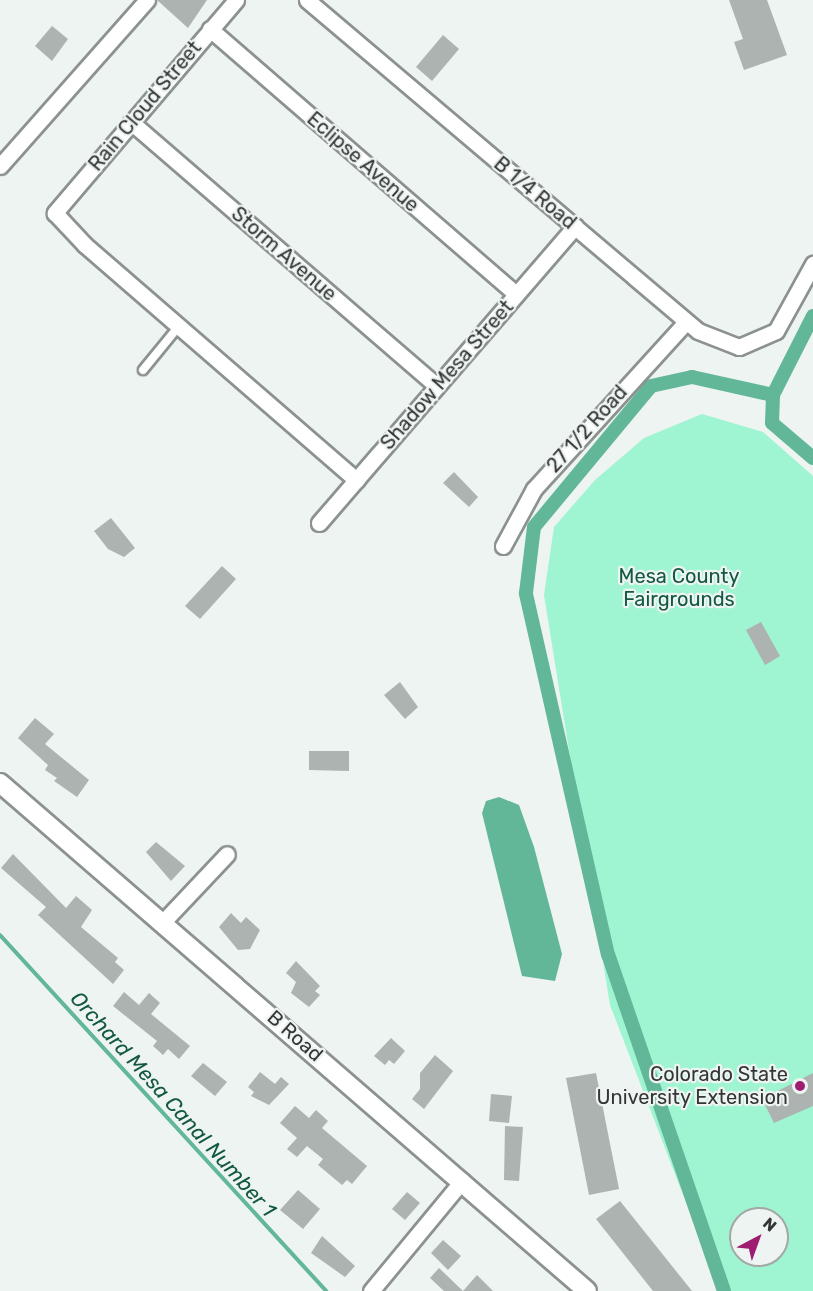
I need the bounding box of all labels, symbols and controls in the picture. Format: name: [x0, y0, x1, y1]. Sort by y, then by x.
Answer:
street label: Rain Cloud Street: [84, 36, 206, 176]
street label: Eclipse Avenue: [302, 107, 424, 217]
street label: B 1/4 Road: [489, 152, 581, 234]
street label: Storm Avenue: [226, 202, 342, 306]
street label: Shadow Mesa Street: [375, 295, 519, 455]
street label: 27 1/2 Road: [542, 381, 632, 477]
park label: Mesa County Fairgrounds: [619, 565, 739, 612]
water label: Orchard Mesa Canal Number 1: [65, 986, 281, 1222]
street label: B Road: [262, 1005, 328, 1067]
place label: Colorado State University Extension: [596, 1062, 788, 1109]
marker: Colorado State University Extension: [793, 1079, 807, 1093]
north arrow: [729, 1207, 789, 1267]
text: N: [759, 1214, 780, 1235]

